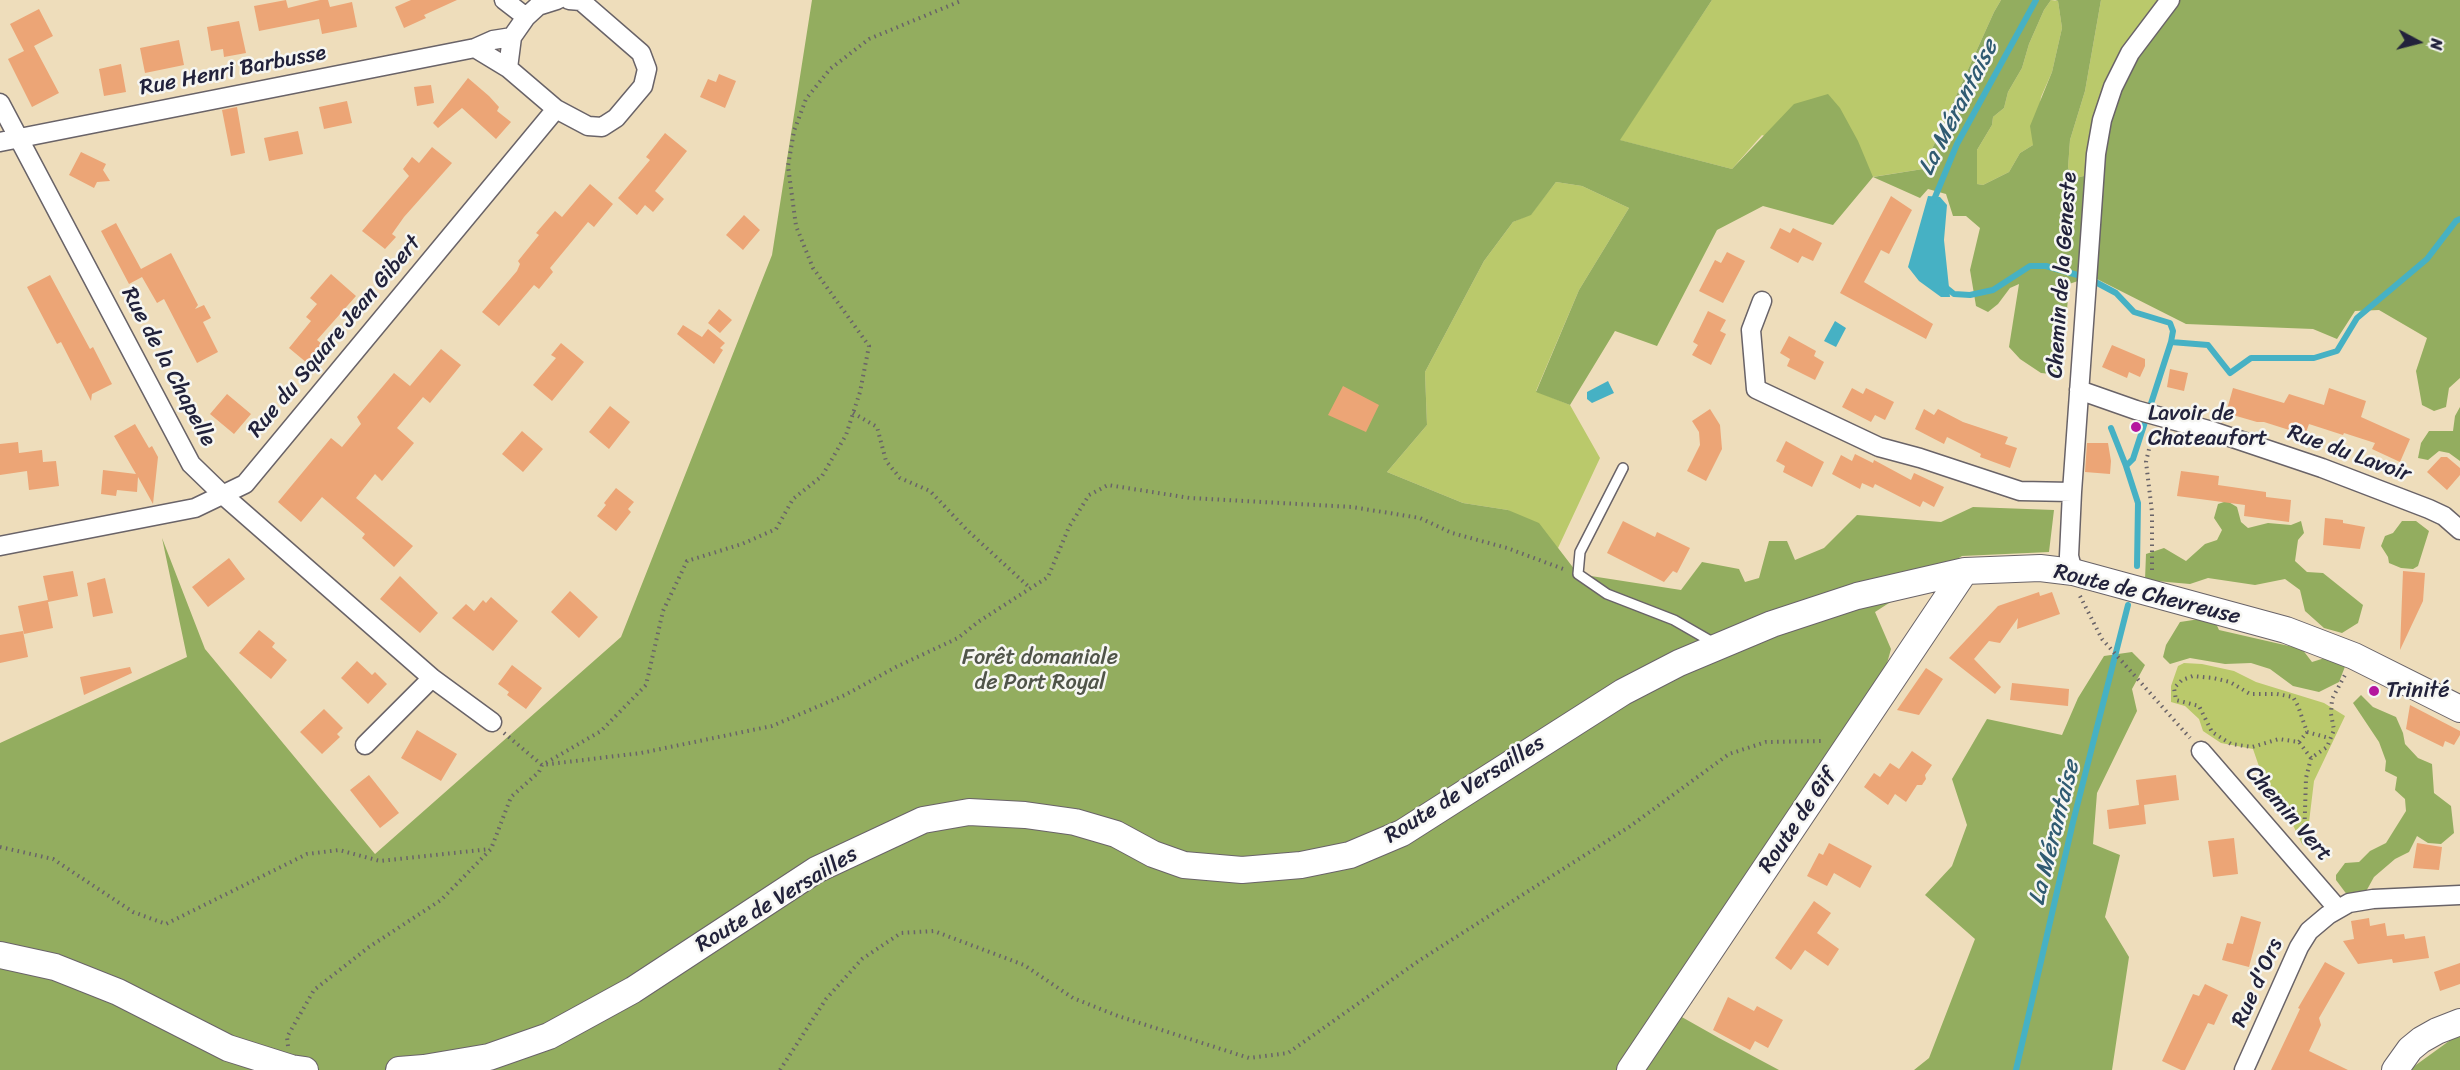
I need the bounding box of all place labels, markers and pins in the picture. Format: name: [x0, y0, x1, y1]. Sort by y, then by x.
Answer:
place label: Lavoir de Chateaufort: [2148, 401, 2267, 452]
marker: Lavoir de Chateaufort: [2129, 420, 2143, 434]
place label: Trinité: [2386, 678, 2449, 704]
marker: Trinité: [2367, 684, 2381, 698]

